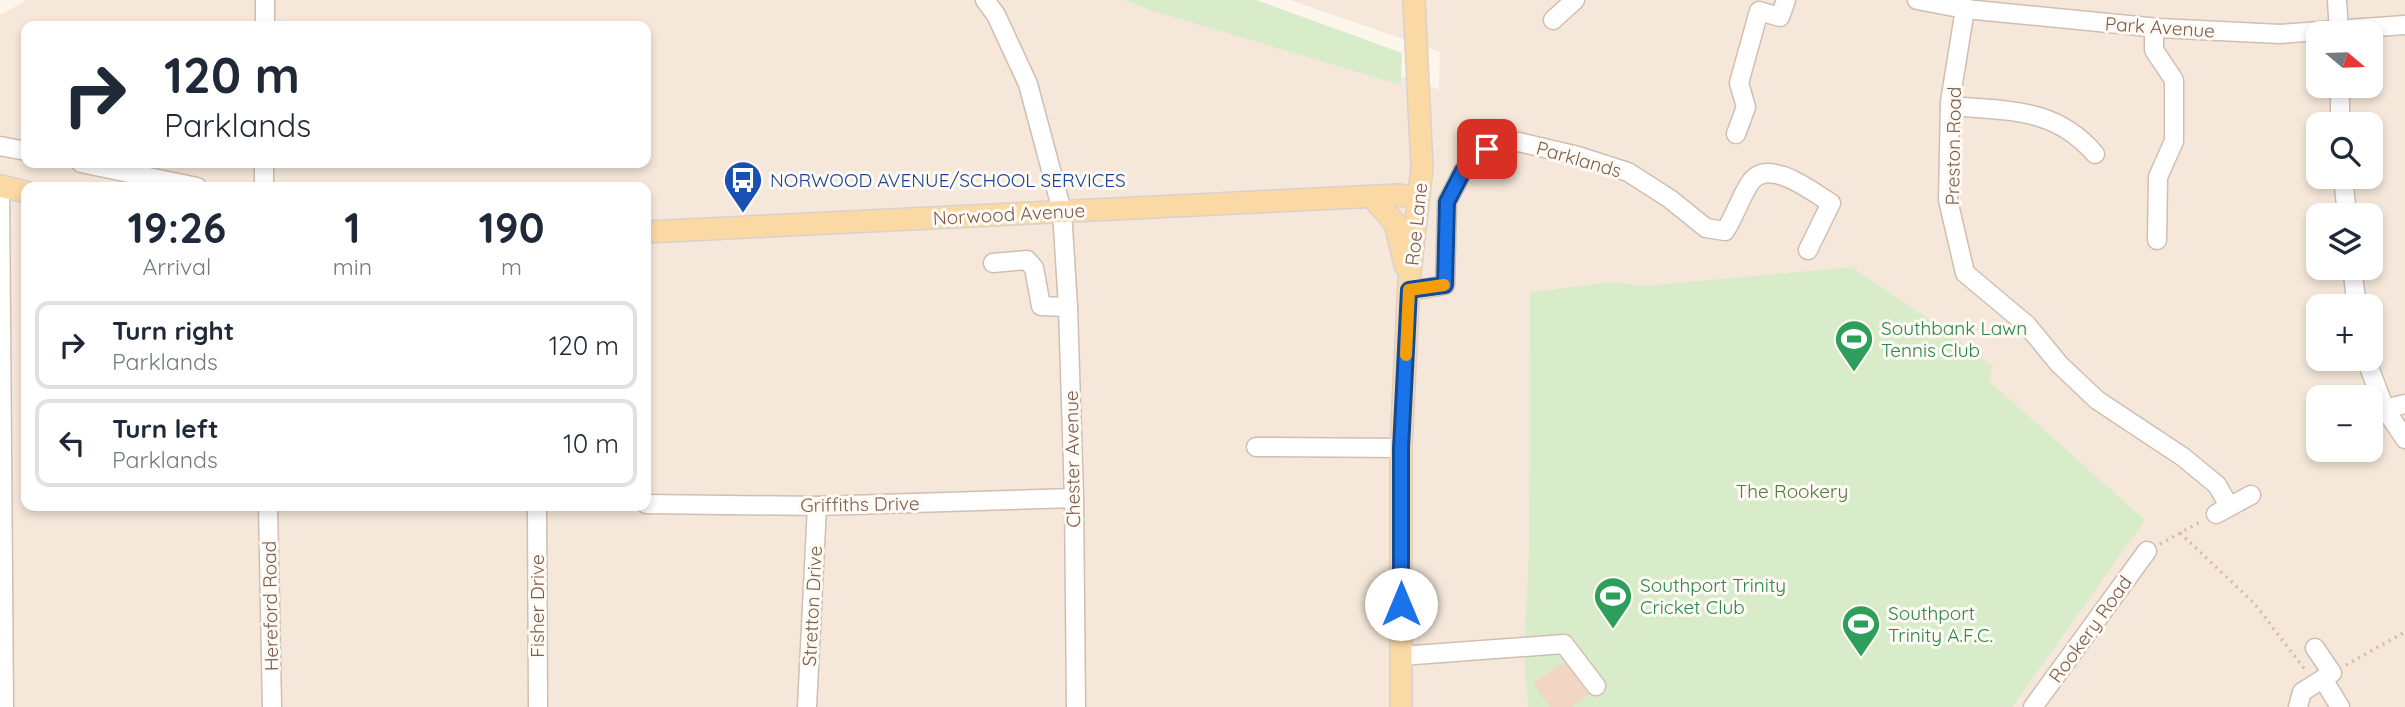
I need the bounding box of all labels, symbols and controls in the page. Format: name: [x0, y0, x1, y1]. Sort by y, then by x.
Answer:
street label: Park Avenue: [2104, 11, 2216, 43]
north arrow: [2306, 21, 2384, 98]
map controls: [2306, 21, 2383, 462]
text: 120 m: [164, 44, 300, 105]
icon: right: [49, 49, 140, 140]
street label: Preston Road: [1940, 86, 1966, 206]
text: Parklands: [164, 105, 311, 145]
button: search: [2306, 112, 2383, 189]
pin: [1457, 119, 1517, 179]
icon: arrive: [1468, 130, 1506, 168]
street label: Parklands: [1534, 135, 1624, 183]
bus stop icon: NORWOOD AVENUE/SCHOOL SERVICES: [722, 159, 764, 214]
place label: NORWOOD AVENUE/SCHOOL SERVICES: [770, 168, 1126, 192]
street label: Roe Lane: [1400, 181, 1432, 267]
street label: Norwood Avenue: [932, 198, 1086, 230]
text: 19:26: [128, 201, 226, 254]
text: 1: [344, 201, 361, 254]
text: 190: [479, 201, 544, 254]
button: layers: [2306, 203, 2383, 280]
text: Arrival: [142, 252, 211, 281]
text: min: [333, 252, 372, 281]
text: m: [501, 252, 522, 281]
button: +: [2306, 294, 2383, 371]
text: Turn right: [112, 314, 234, 347]
place label: Southbank Lawn Tennis Club: [1881, 316, 2027, 362]
sports icon: Southbank Lawn Tennis Club: [1833, 318, 1875, 373]
icon: right: [53, 326, 91, 364]
text: 120 m: [549, 329, 619, 362]
text: Parklands: [112, 347, 218, 376]
button: −: [2306, 385, 2383, 462]
street label: Chester Avenue: [1059, 390, 1085, 528]
text: Turn left: [112, 412, 219, 445]
icon: left: [53, 424, 91, 462]
text: 10 m: [563, 427, 619, 460]
text: Parklands: [112, 445, 218, 474]
park label: The Rookery: [1736, 479, 1848, 503]
street label: Griffiths Drive: [800, 491, 920, 517]
street label: Hereford Road: [257, 541, 283, 671]
street label: Stretton Drive: [797, 545, 827, 667]
street label: Fisher Drive: [525, 554, 549, 658]
position arrow: [1364, 567, 1438, 641]
street label: Rookery Road: [2043, 571, 2137, 687]
place label: Southport Trinity Cricket Club: [1640, 573, 1786, 619]
sports icon: Southport Trinity Cricket Club: [1592, 575, 1634, 630]
place label: Southport Trinity A.F.C.: [1888, 601, 1993, 647]
sports icon: Southport Trinity A.F.C.: [1840, 603, 1882, 658]

